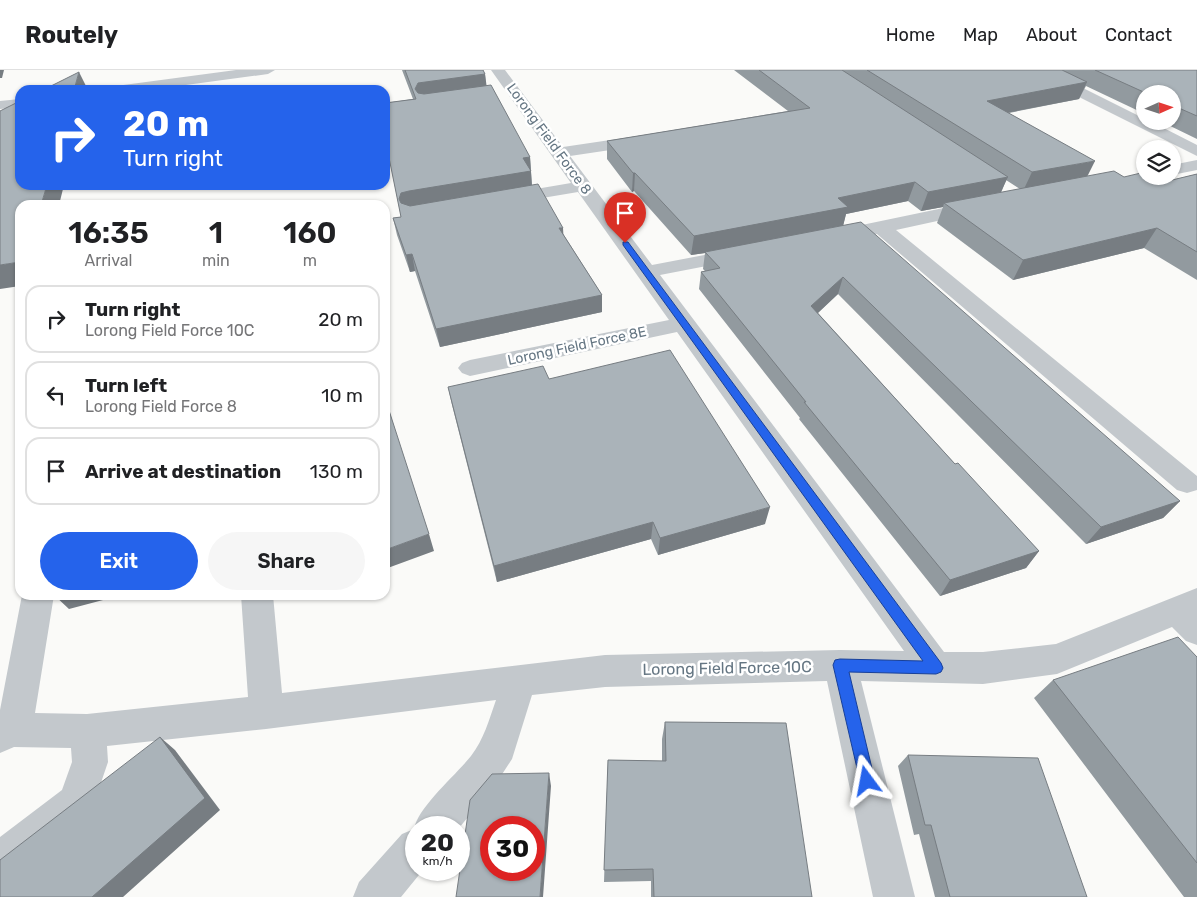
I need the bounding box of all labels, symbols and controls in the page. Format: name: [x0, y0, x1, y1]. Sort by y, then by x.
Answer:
text: Routely: [25, 21, 118, 49]
text: Home: [886, 24, 935, 46]
text: Map: [963, 24, 998, 46]
text: About: [1026, 24, 1077, 46]
text: Contact: [1105, 24, 1172, 46]
street label: Lorong Field Force 8: [503, 80, 595, 198]
north arrow: [1136, 85, 1181, 130]
map controls: [1136, 85, 1181, 185]
text: 20 m: [123, 103, 209, 145]
icon: right: [40, 105, 105, 170]
button: layers: [1136, 140, 1181, 185]
text: Turn right: [123, 145, 223, 172]
pin: [604, 192, 646, 243]
icon: arrive: [611, 199, 639, 227]
text: 16:35: [68, 215, 149, 251]
text: 1: [209, 215, 223, 251]
text: 160: [283, 215, 337, 251]
text: Arrival: [84, 251, 132, 270]
text: min: [202, 251, 230, 270]
text: m: [303, 251, 317, 270]
text: Turn right: [85, 298, 180, 321]
icon: right: [42, 305, 70, 333]
text: 20 m: [318, 308, 363, 331]
text: Lorong Field Force 10C: [85, 321, 254, 340]
street label: Lorong Field Force 8E: [506, 323, 648, 369]
text: Turn left: [85, 374, 167, 397]
icon: left: [42, 381, 70, 409]
text: 10 m: [321, 384, 363, 407]
text: Lorong Field Force 8: [85, 397, 237, 416]
icon: arrive: [42, 457, 70, 485]
text: Arrive at destination: [85, 460, 281, 483]
text: 130 m: [310, 460, 363, 483]
button: Exit: [40, 532, 198, 590]
button: Share: [208, 532, 365, 590]
street label: Lorong Field Force 10C: [642, 657, 812, 679]
position arrow: [840, 754, 892, 806]
speed limit sign: 30: [480, 816, 545, 881]
text: 20: [421, 828, 454, 857]
text: km/h: [423, 854, 452, 868]

